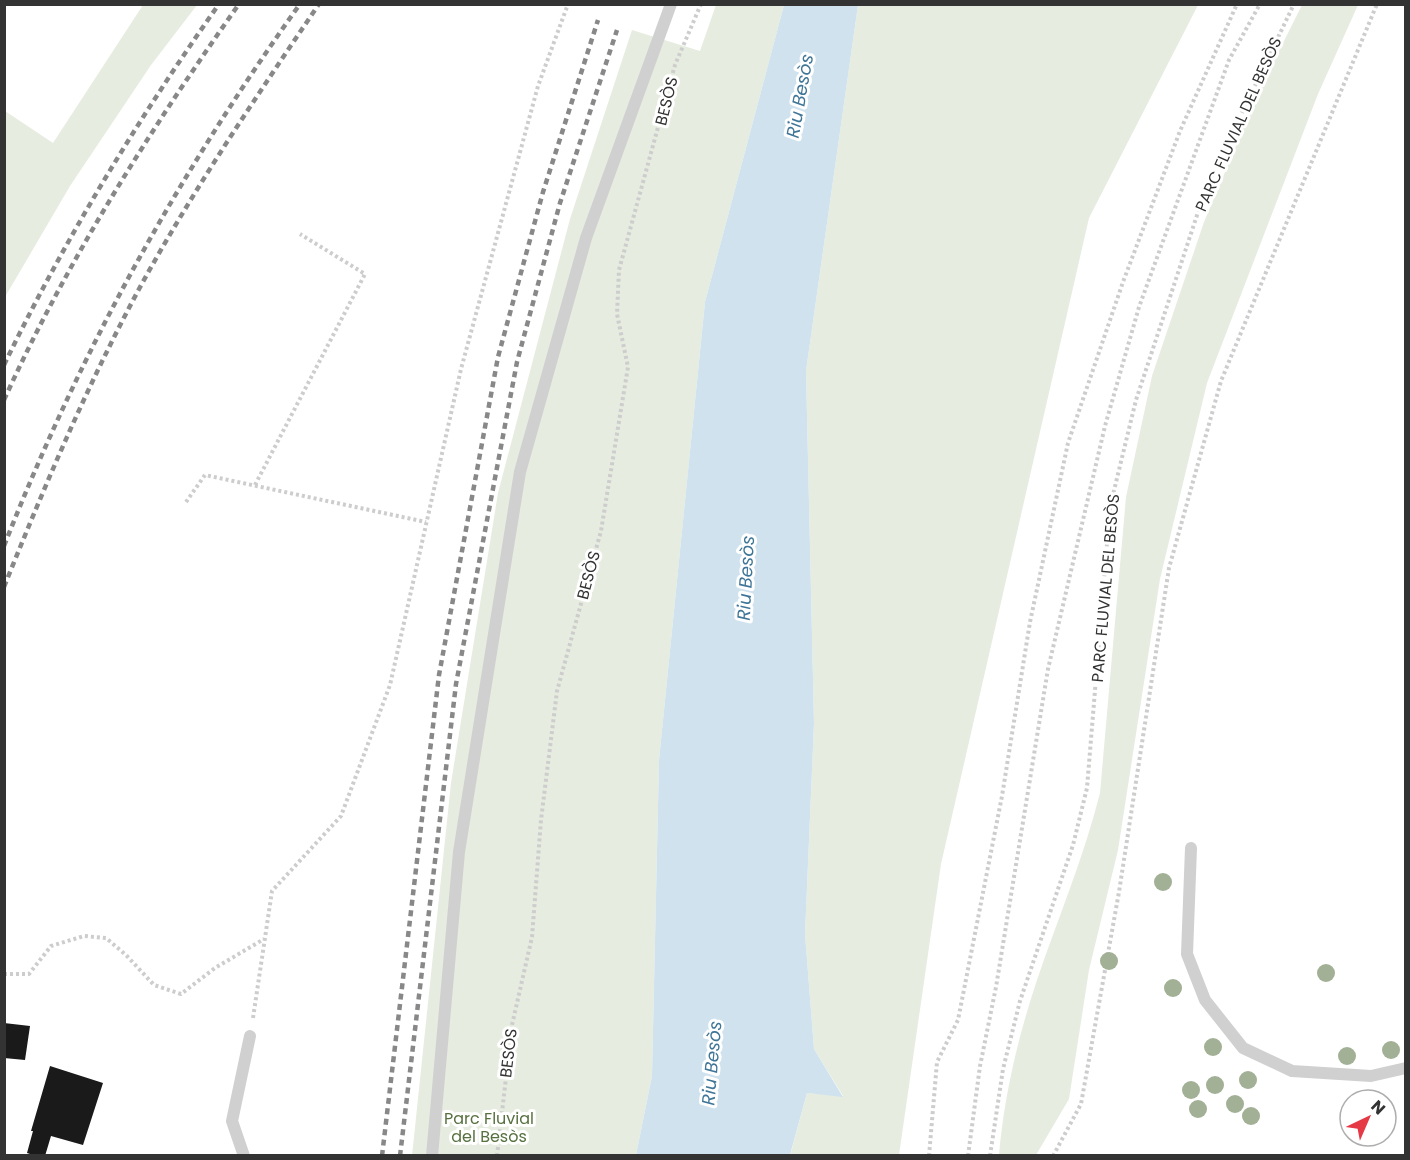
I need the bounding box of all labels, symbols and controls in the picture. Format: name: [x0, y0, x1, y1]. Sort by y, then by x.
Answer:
street label: PARC FLUVIAL DEL BESÒS: [1190, 33, 1287, 215]
water label: Riu Besòs: [780, 52, 819, 140]
street label: BESÒS: [649, 74, 684, 128]
street label: PARC FLUVIAL DEL BESÒS: [1086, 493, 1125, 683]
water label: Riu Besòs: [731, 535, 760, 621]
street label: BESÒS: [571, 548, 606, 602]
water label: Riu Besòs: [695, 1020, 728, 1106]
street label: BESÒS: [494, 1027, 523, 1079]
north arrow: [1338, 1088, 1398, 1148]
text: N: [1366, 1095, 1390, 1120]
park label: Parc Fluvial del Besòs: [444, 1107, 534, 1148]

